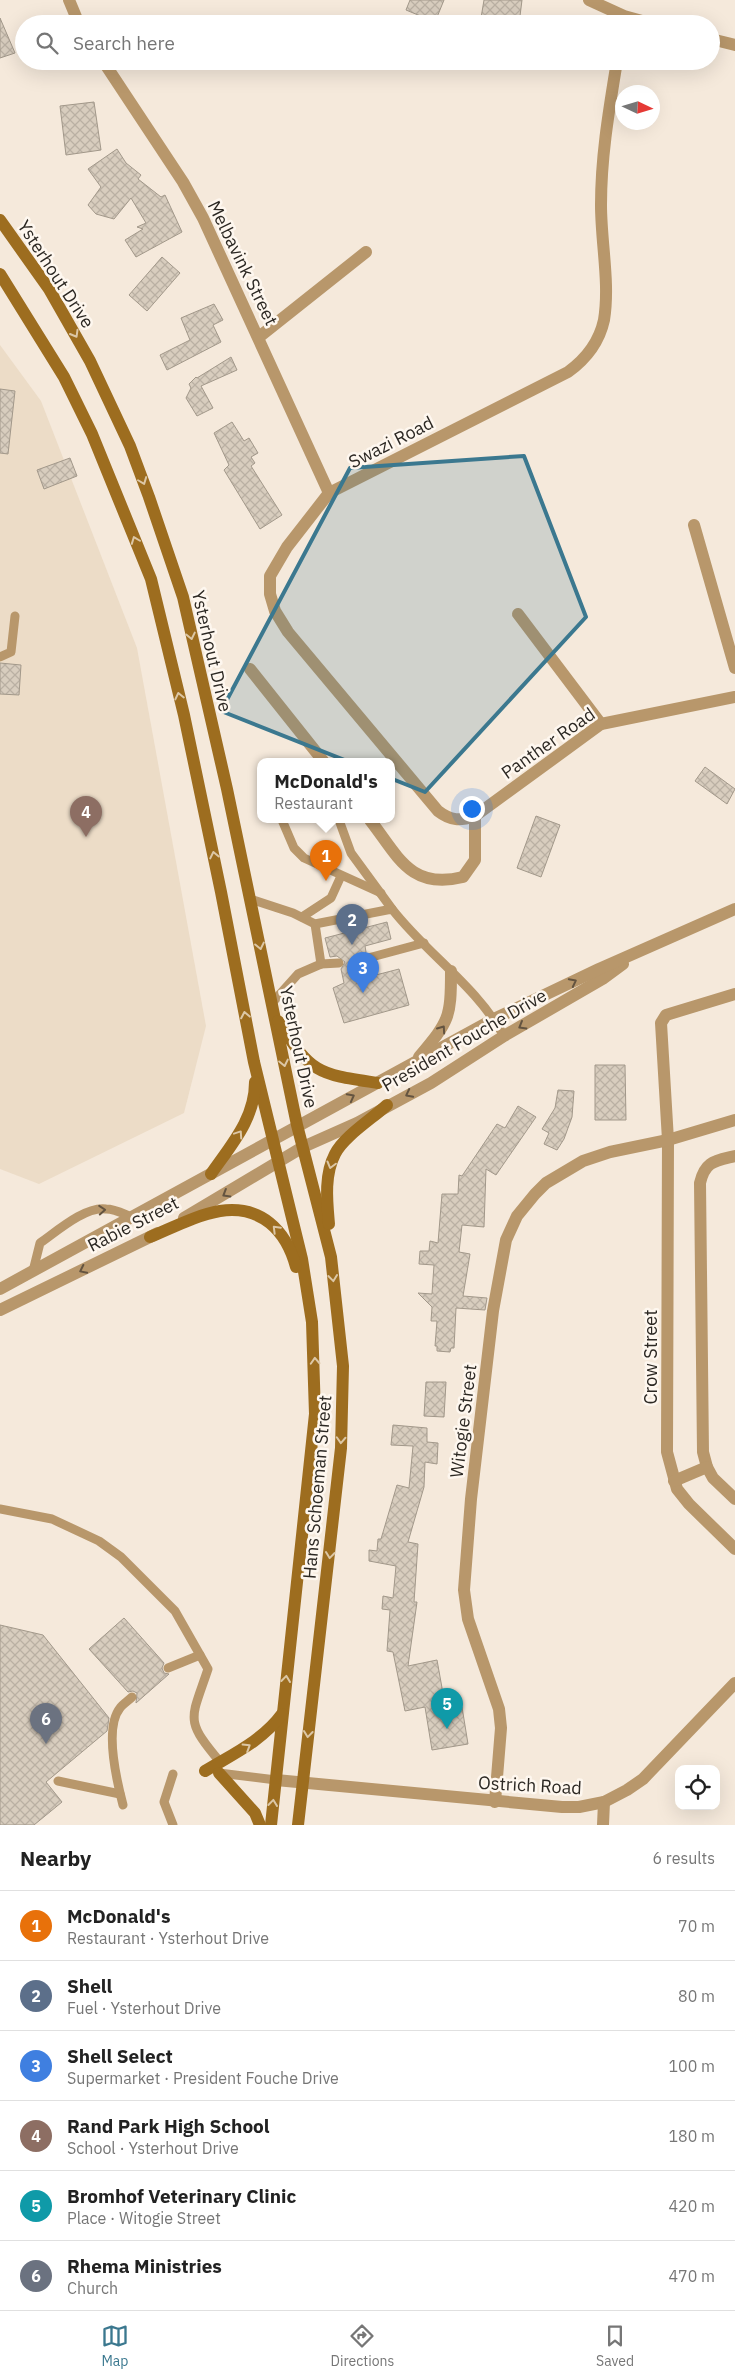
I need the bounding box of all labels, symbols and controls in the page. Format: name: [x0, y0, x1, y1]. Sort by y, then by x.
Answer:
search box: [15, 15, 720, 70]
icon: search: [33, 29, 61, 57]
text: Search here: [73, 31, 175, 55]
north arrow: [615, 85, 660, 130]
street label: Melbavink Street: [203, 197, 283, 329]
street label: Ysterhout Drive: [13, 216, 100, 332]
one-way arrow: [68, 328, 78, 337]
street label: Swazi Road: [345, 411, 437, 473]
one-way arrow: [137, 476, 147, 485]
one-way arrow: [131, 536, 142, 545]
street label: Ysterhout Drive: [187, 588, 237, 714]
one-way arrow: [185, 631, 196, 640]
one-way arrow: [174, 692, 185, 701]
street label: Panther Road: [497, 702, 599, 784]
popup: [257, 758, 395, 823]
text: McDonald's: [274, 769, 378, 793]
text: Restaurant: [274, 793, 353, 813]
pin: 4: [70, 796, 102, 837]
your location: [459, 796, 485, 822]
pin: 1: [310, 840, 342, 881]
one-way arrow: [209, 851, 220, 860]
pin: 2: [336, 904, 368, 945]
one-way arrow: [254, 942, 265, 951]
pin: 3: [347, 952, 379, 993]
one-way arrow: [568, 978, 577, 988]
street label: President Fouche Drive: [377, 983, 551, 1097]
street label: Ysterhout Drive: [275, 984, 323, 1110]
one-way arrow: [240, 1010, 251, 1019]
one-way arrow: [518, 1019, 527, 1029]
one-way arrow: [435, 1025, 445, 1034]
one-way arrow: [278, 1058, 289, 1067]
one-way arrow: [405, 1088, 414, 1098]
one-way arrow: [346, 1093, 355, 1103]
one-way arrow: [233, 1130, 242, 1140]
one-way arrow: [327, 1161, 337, 1169]
one-way arrow: [223, 1187, 232, 1197]
street label: Rabie Street: [83, 1191, 183, 1257]
one-way arrow: [99, 1205, 107, 1216]
one-way arrow: [273, 1226, 282, 1235]
one-way arrow: [79, 1264, 88, 1274]
one-way arrow: [327, 1274, 338, 1282]
street label: Crow Street: [639, 1309, 662, 1405]
one-way arrow: [309, 1357, 320, 1365]
street label: Witogie Street: [445, 1363, 481, 1479]
street label: Hans Schoeman Street: [298, 1394, 336, 1580]
one-way arrow: [336, 1436, 347, 1444]
one-way arrow: [325, 1551, 336, 1559]
one-way arrow: [280, 1675, 291, 1683]
pin: 5: [431, 1688, 463, 1729]
pin: 6: [30, 1703, 62, 1744]
one-way arrow: [303, 1730, 314, 1738]
one-way arrow: [241, 1743, 250, 1753]
map controls: [675, 1765, 720, 1810]
button: locate: [675, 1765, 720, 1810]
street label: Ostrich Road: [478, 1771, 582, 1799]
one-way arrow: [267, 1798, 278, 1806]
text: Nearby: [20, 1844, 91, 1872]
text: 6 results: [652, 1848, 715, 1868]
text: McDonald's: [67, 1904, 170, 1928]
text: 1: [31, 1916, 41, 1936]
text: 70 m: [678, 1916, 715, 1936]
text: Restaurant · Ysterhout Drive: [67, 1928, 269, 1948]
text: Shell: [67, 1974, 112, 1998]
text: 2: [31, 1986, 41, 2006]
text: 80 m: [678, 1986, 715, 2006]
text: Fuel · Ysterhout Drive: [67, 1998, 221, 2018]
text: Shell Select: [67, 2044, 173, 2068]
text: 3: [31, 2056, 41, 2076]
text: 100 m: [668, 2056, 715, 2076]
text: Supermarket · President Fouche Drive: [67, 2068, 339, 2088]
text: Rand Park High School: [67, 2114, 270, 2138]
text: 4: [31, 2126, 41, 2146]
text: 180 m: [668, 2126, 715, 2146]
text: School · Ysterhout Drive: [67, 2138, 239, 2158]
text: Bromhof Veterinary Clinic: [67, 2184, 296, 2208]
text: 5: [31, 2196, 41, 2216]
text: 420 m: [668, 2196, 715, 2216]
text: Place · Witogie Street: [67, 2208, 221, 2228]
text: Rhema Ministries: [67, 2254, 222, 2278]
text: 6: [31, 2266, 41, 2286]
text: 470 m: [668, 2266, 715, 2286]
text: Church: [67, 2278, 118, 2298]
tab: Map: [101, 2322, 129, 2370]
tab: Directions: [331, 2322, 394, 2370]
tab: Saved: [596, 2322, 634, 2370]

